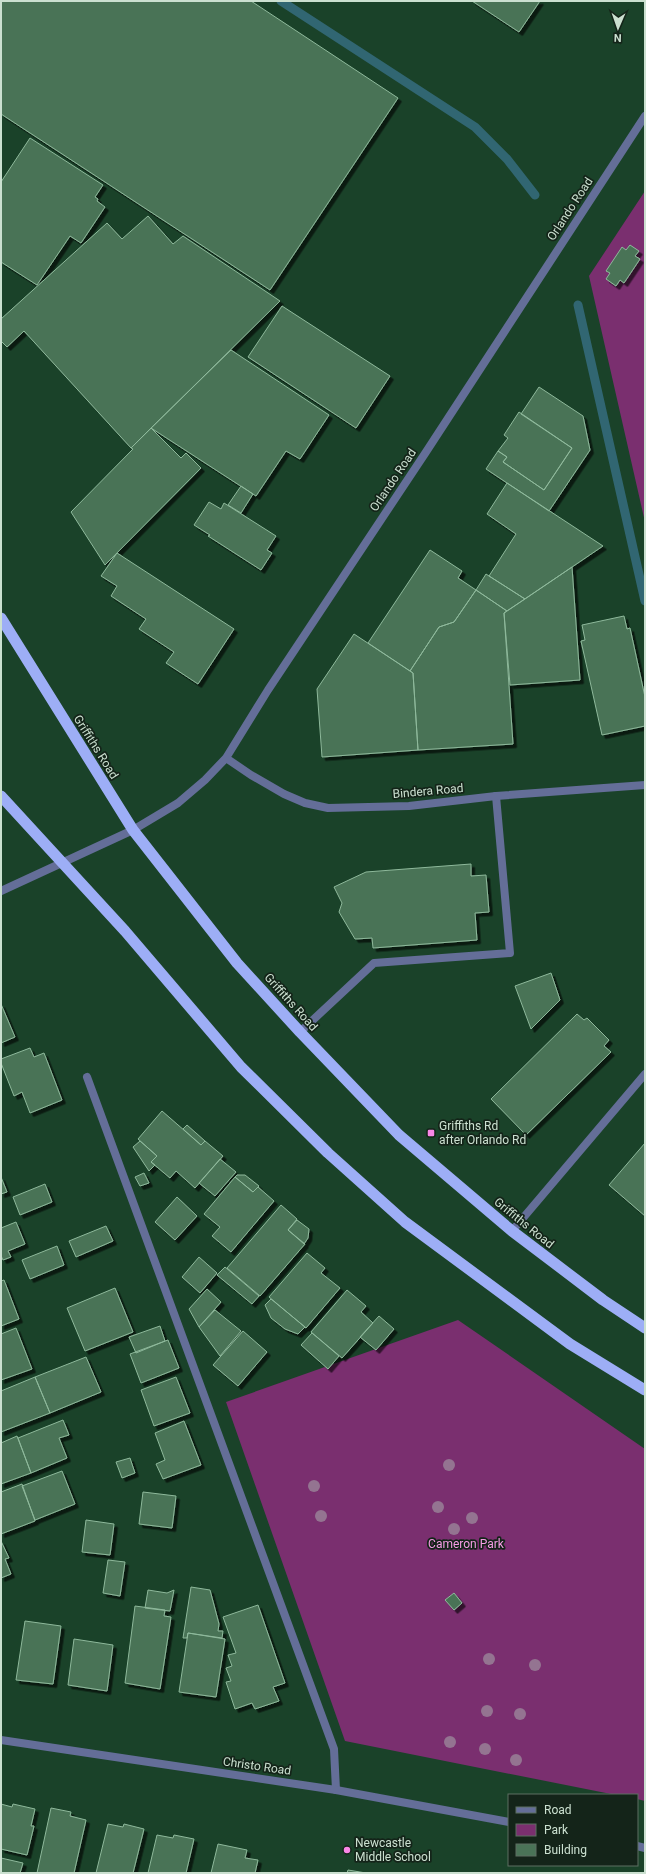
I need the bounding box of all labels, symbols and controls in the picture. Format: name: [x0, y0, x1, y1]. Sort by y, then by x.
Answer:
north arrow: [598, 8, 638, 48]
text: N: [613, 31, 622, 44]
street label: Orlando Road: [544, 175, 596, 243]
street label: Orlando Road: [367, 446, 419, 514]
street label: Griffiths Road: [71, 712, 121, 782]
street label: Bindera Road: [392, 781, 464, 801]
street label: Griffiths Road: [261, 970, 321, 1034]
place label: Griffiths Rd after Orlando Rd: [439, 1119, 526, 1147]
marker: Griffiths Rd after Orlando Rd: [426, 1128, 436, 1138]
street label: Griffiths Road: [491, 1195, 557, 1251]
park label: Cameron Park: [428, 1537, 505, 1551]
street label: Christo Road: [222, 1754, 292, 1778]
legend: [508, 1794, 638, 1866]
text: Road: [544, 1803, 572, 1817]
text: Park: [544, 1823, 569, 1837]
place label: Newcastle Middle School: [355, 1836, 431, 1864]
text: Building: [544, 1843, 587, 1857]
marker: Newcastle Middle School: [342, 1845, 352, 1855]

